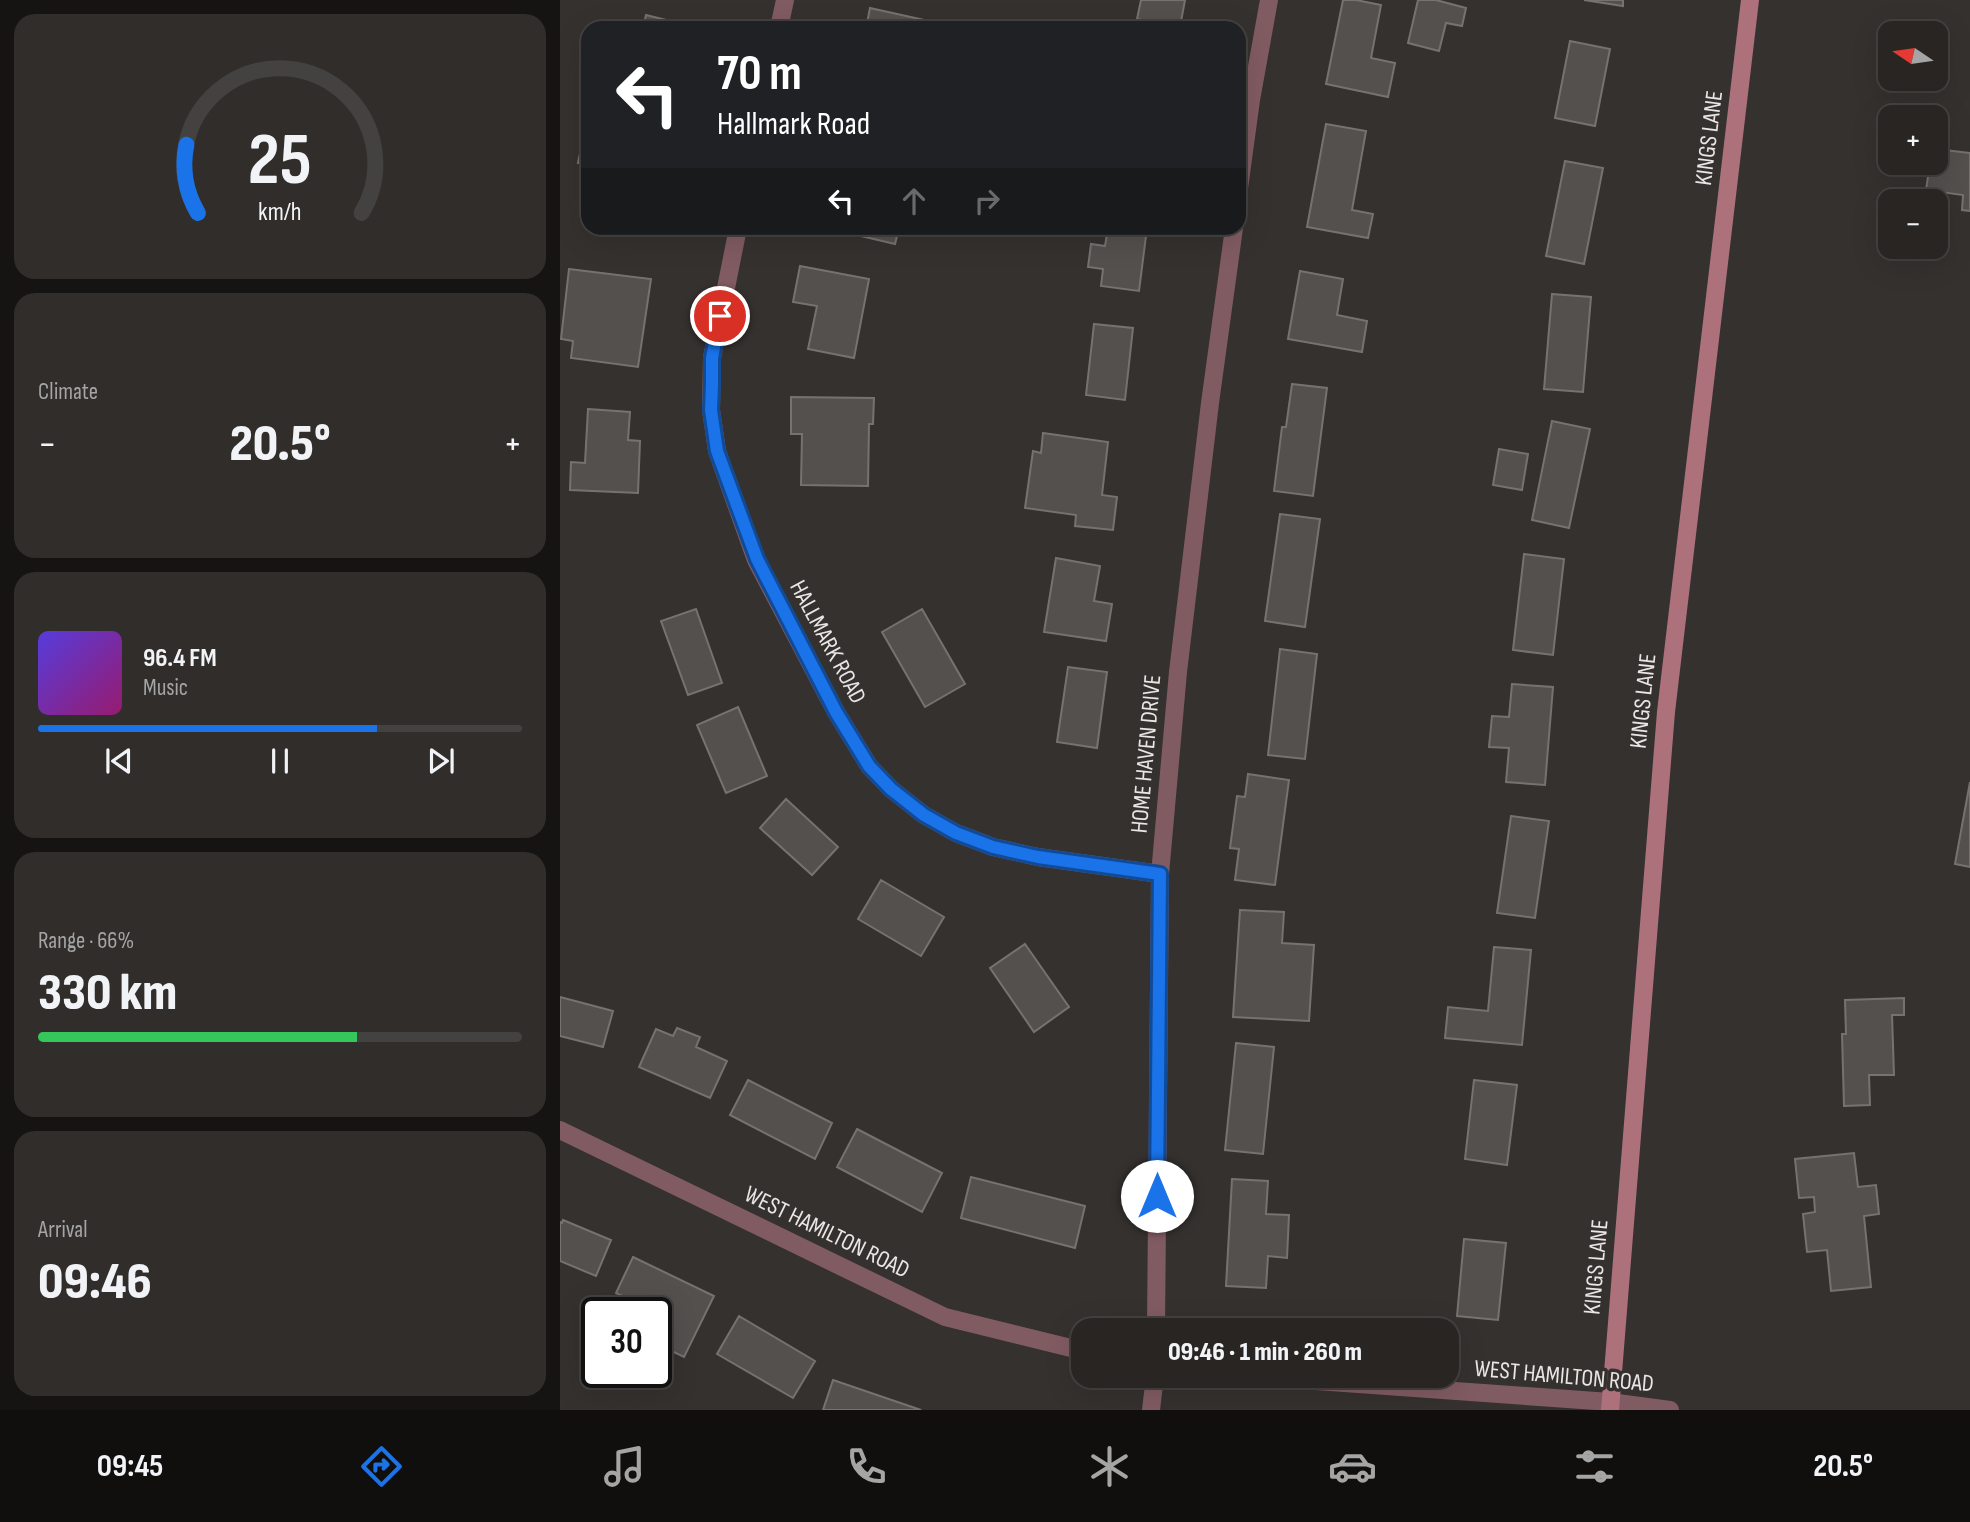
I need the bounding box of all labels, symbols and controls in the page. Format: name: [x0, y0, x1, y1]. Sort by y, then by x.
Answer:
north arrow: [1878, 21, 1948, 91]
map controls: [1878, 21, 1948, 259]
text: 70 m: [717, 45, 802, 104]
icon: left: [602, 49, 693, 140]
street label: KINGS LANE: [1689, 89, 1729, 187]
text: Hallmark Road: [717, 105, 870, 144]
button: +: [1878, 105, 1948, 175]
text: 25: [248, 117, 312, 205]
icon: left: [822, 182, 860, 220]
icon: ahead: [895, 182, 933, 220]
icon: right: [968, 182, 1006, 220]
button: −: [1878, 189, 1948, 259]
text: km/h: [258, 196, 302, 227]
pin: [690, 286, 750, 346]
icon: arrive: [701, 297, 739, 335]
text: Climate: [38, 378, 98, 406]
text: 20.5°: [229, 413, 331, 476]
text: −: [38, 422, 57, 467]
text: +: [503, 422, 522, 467]
street label: HALLMARK ROAD: [783, 575, 873, 709]
text: 96.4 FM: [143, 643, 217, 674]
street label: KINGS LANE: [1624, 652, 1662, 750]
text: Music: [143, 674, 188, 702]
street label: HOME HAVEN DRIVE: [1125, 674, 1167, 834]
icon: previous: [100, 742, 138, 780]
icon: pause: [261, 742, 299, 780]
icon: next: [422, 742, 460, 780]
text: Range · 66%: [38, 927, 134, 955]
text: 330 km: [38, 962, 177, 1025]
position arrow: [1120, 1159, 1194, 1233]
street label: WEST HAMILTON ROAD: [740, 1180, 914, 1284]
text: Arrival: [38, 1216, 87, 1244]
street label: KINGS LANE: [1577, 1218, 1615, 1316]
text: 09:46: [38, 1251, 152, 1314]
speed limit sign: 30: [581, 1297, 672, 1388]
text: 09:46 · 1 min · 260 m: [1168, 1337, 1362, 1368]
street label: WEST HAMILTON ROAD: [1473, 1354, 1655, 1398]
icon: directions: [357, 1442, 406, 1491]
icon: music: [600, 1442, 649, 1491]
icon: phone: [842, 1442, 891, 1491]
icon: climate: [1085, 1442, 1134, 1491]
icon: car: [1328, 1442, 1377, 1491]
icon: filters: [1570, 1442, 1619, 1491]
text: 09:45: [97, 1447, 163, 1486]
text: 20.5°: [1813, 1447, 1873, 1486]

